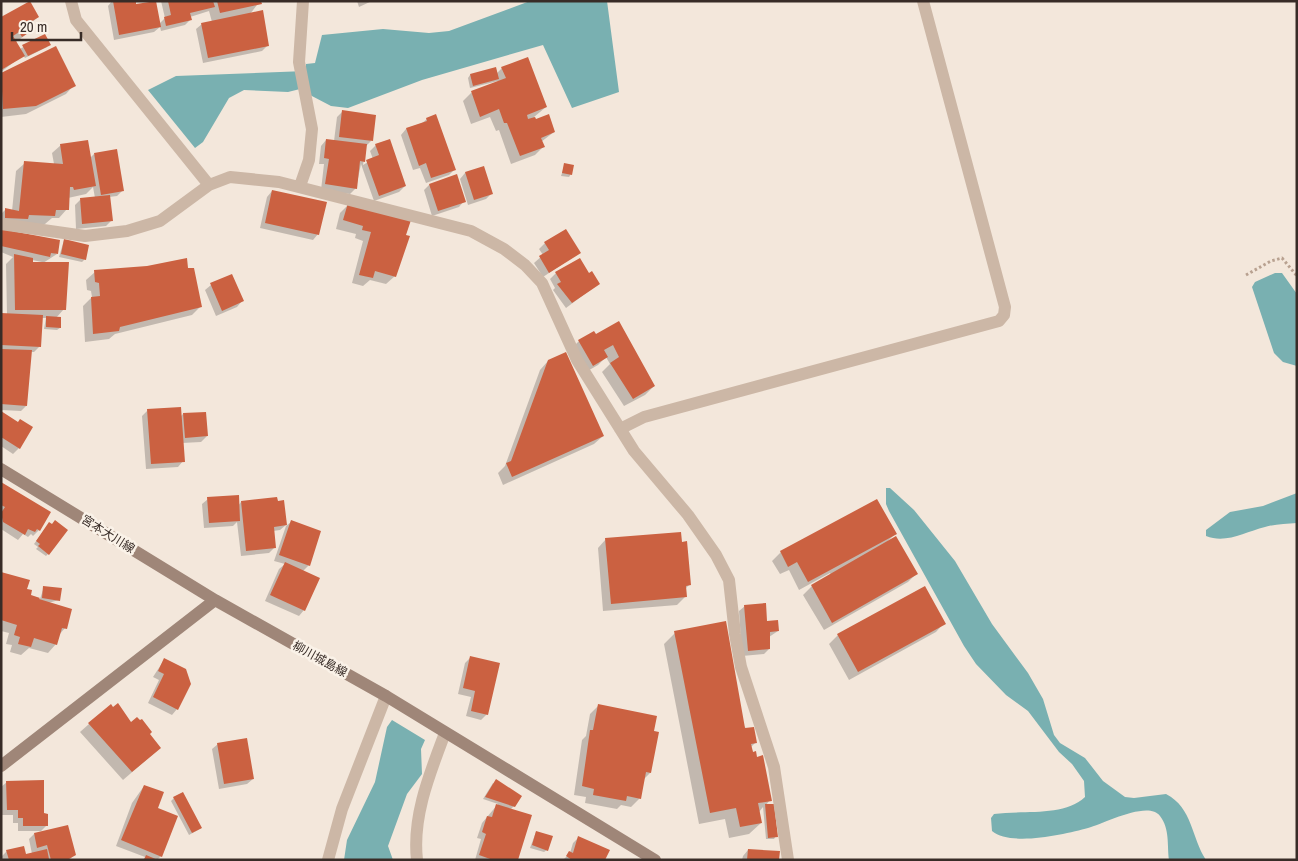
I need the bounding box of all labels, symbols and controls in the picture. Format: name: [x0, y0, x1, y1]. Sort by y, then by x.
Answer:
scale bar: [12, 10, 81, 42]
text: 20 m: [20, 16, 47, 37]
street label: 宮本大川線: [78, 511, 138, 557]
street label: 柳川城島線: [290, 637, 350, 681]

